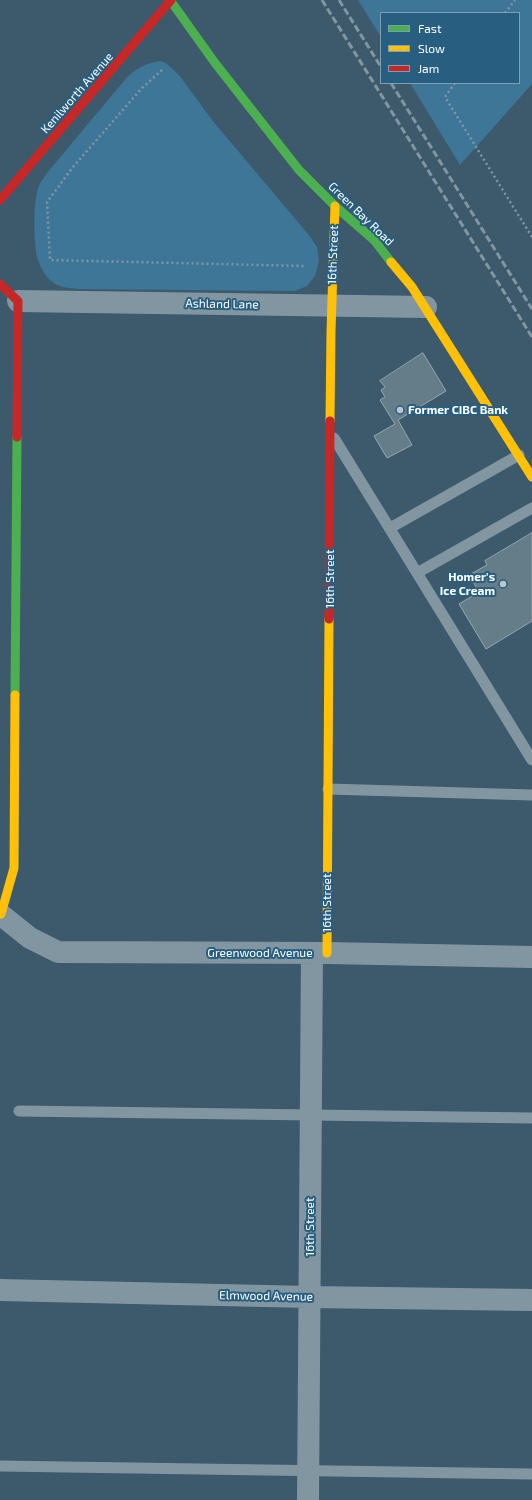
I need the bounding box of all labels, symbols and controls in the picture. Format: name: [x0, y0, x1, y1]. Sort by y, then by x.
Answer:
legend: [380, 12, 520, 84]
text: Fast: [418, 21, 441, 35]
text: Slow: [418, 41, 445, 55]
street label: Kenilworth Avenue: [38, 50, 116, 136]
text: Jam: [418, 61, 439, 75]
street label: Green Bay Road: [325, 179, 397, 249]
street label: 16th Street: [325, 225, 341, 285]
street label: Ashland Lane: [185, 296, 259, 312]
place label: Former CIBC Bank: [408, 403, 508, 417]
marker: Former CIBC Bank: [395, 405, 405, 415]
street label: 16th Street: [323, 549, 337, 609]
place label: Homer's Ice Cream: [440, 570, 495, 598]
marker: Homer's Ice Cream: [498, 579, 508, 589]
street label: 16th Street: [320, 873, 334, 933]
street label: Greenwood Avenue: [207, 946, 313, 960]
street label: 16th Street: [303, 1197, 317, 1257]
street label: Elmwood Avenue: [219, 1288, 313, 1304]

